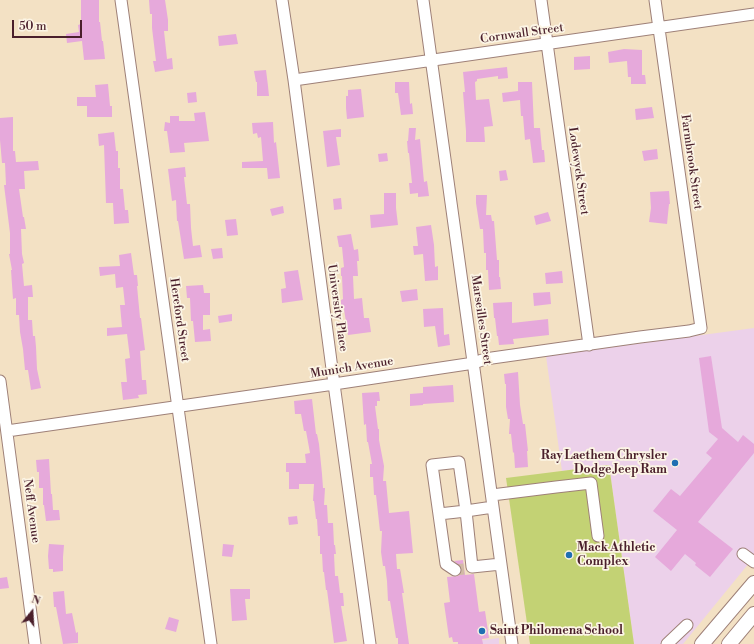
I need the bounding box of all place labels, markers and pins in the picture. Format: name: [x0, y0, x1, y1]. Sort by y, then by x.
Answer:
place label: Ray Laethem Chrysler Dodge Jeep Ram: [541, 449, 667, 477]
marker: Ray Laethem Chrysler Dodge Jeep Ram: [670, 458, 680, 468]
place label: Mack Athletic Complex: [577, 541, 655, 569]
marker: Mack Athletic Complex: [564, 550, 574, 560]
place label: Saint Philomena School: [490, 624, 623, 638]
marker: Saint Philomena School: [477, 626, 487, 636]

